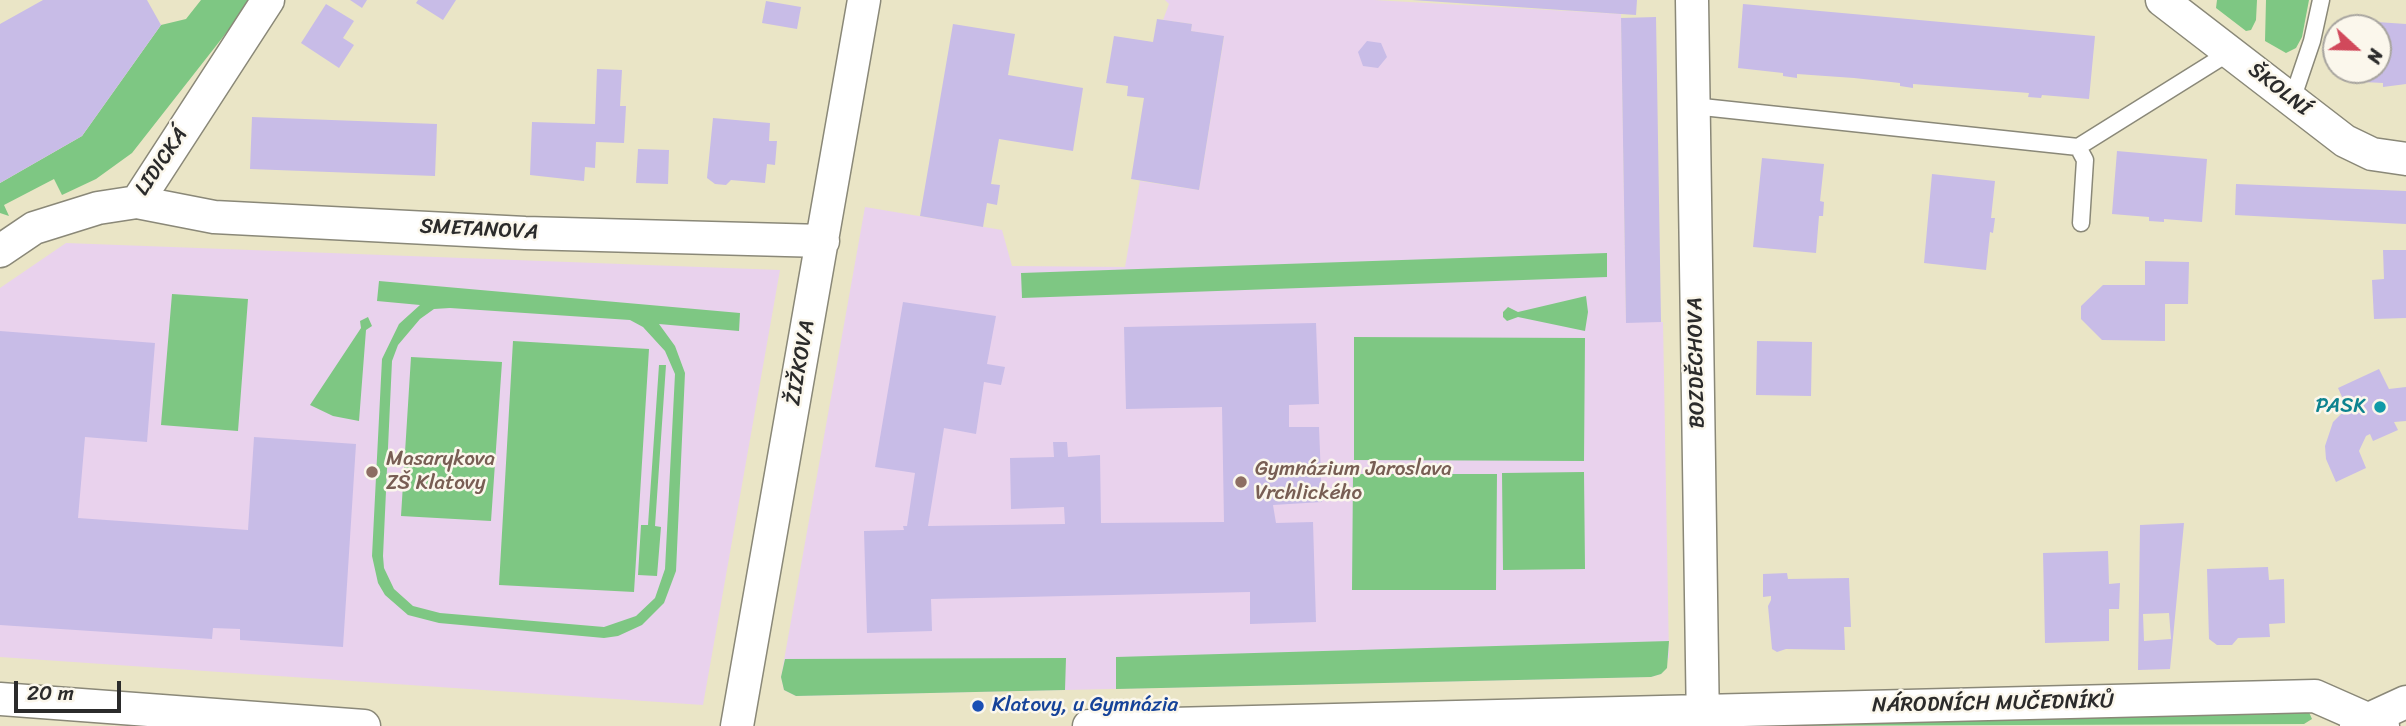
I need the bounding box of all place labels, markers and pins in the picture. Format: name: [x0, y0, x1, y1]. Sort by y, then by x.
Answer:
place label: PASK: [2316, 394, 2366, 420]
marker: PASK: [2372, 399, 2388, 415]
place label: Masarykova ZŠ Klatovy: [386, 447, 495, 497]
place label: Gymnázium Jaroslava Vrchlického: [1255, 457, 1452, 507]
marker: Masarykova ZŠ Klatovy: [364, 464, 380, 480]
marker: Gymnázium Jaroslava Vrchlického: [1233, 474, 1249, 490]
place label: Klatovy, u Gymnázia: [992, 693, 1178, 719]
marker: Klatovy, u Gymnázia: [970, 698, 986, 714]

